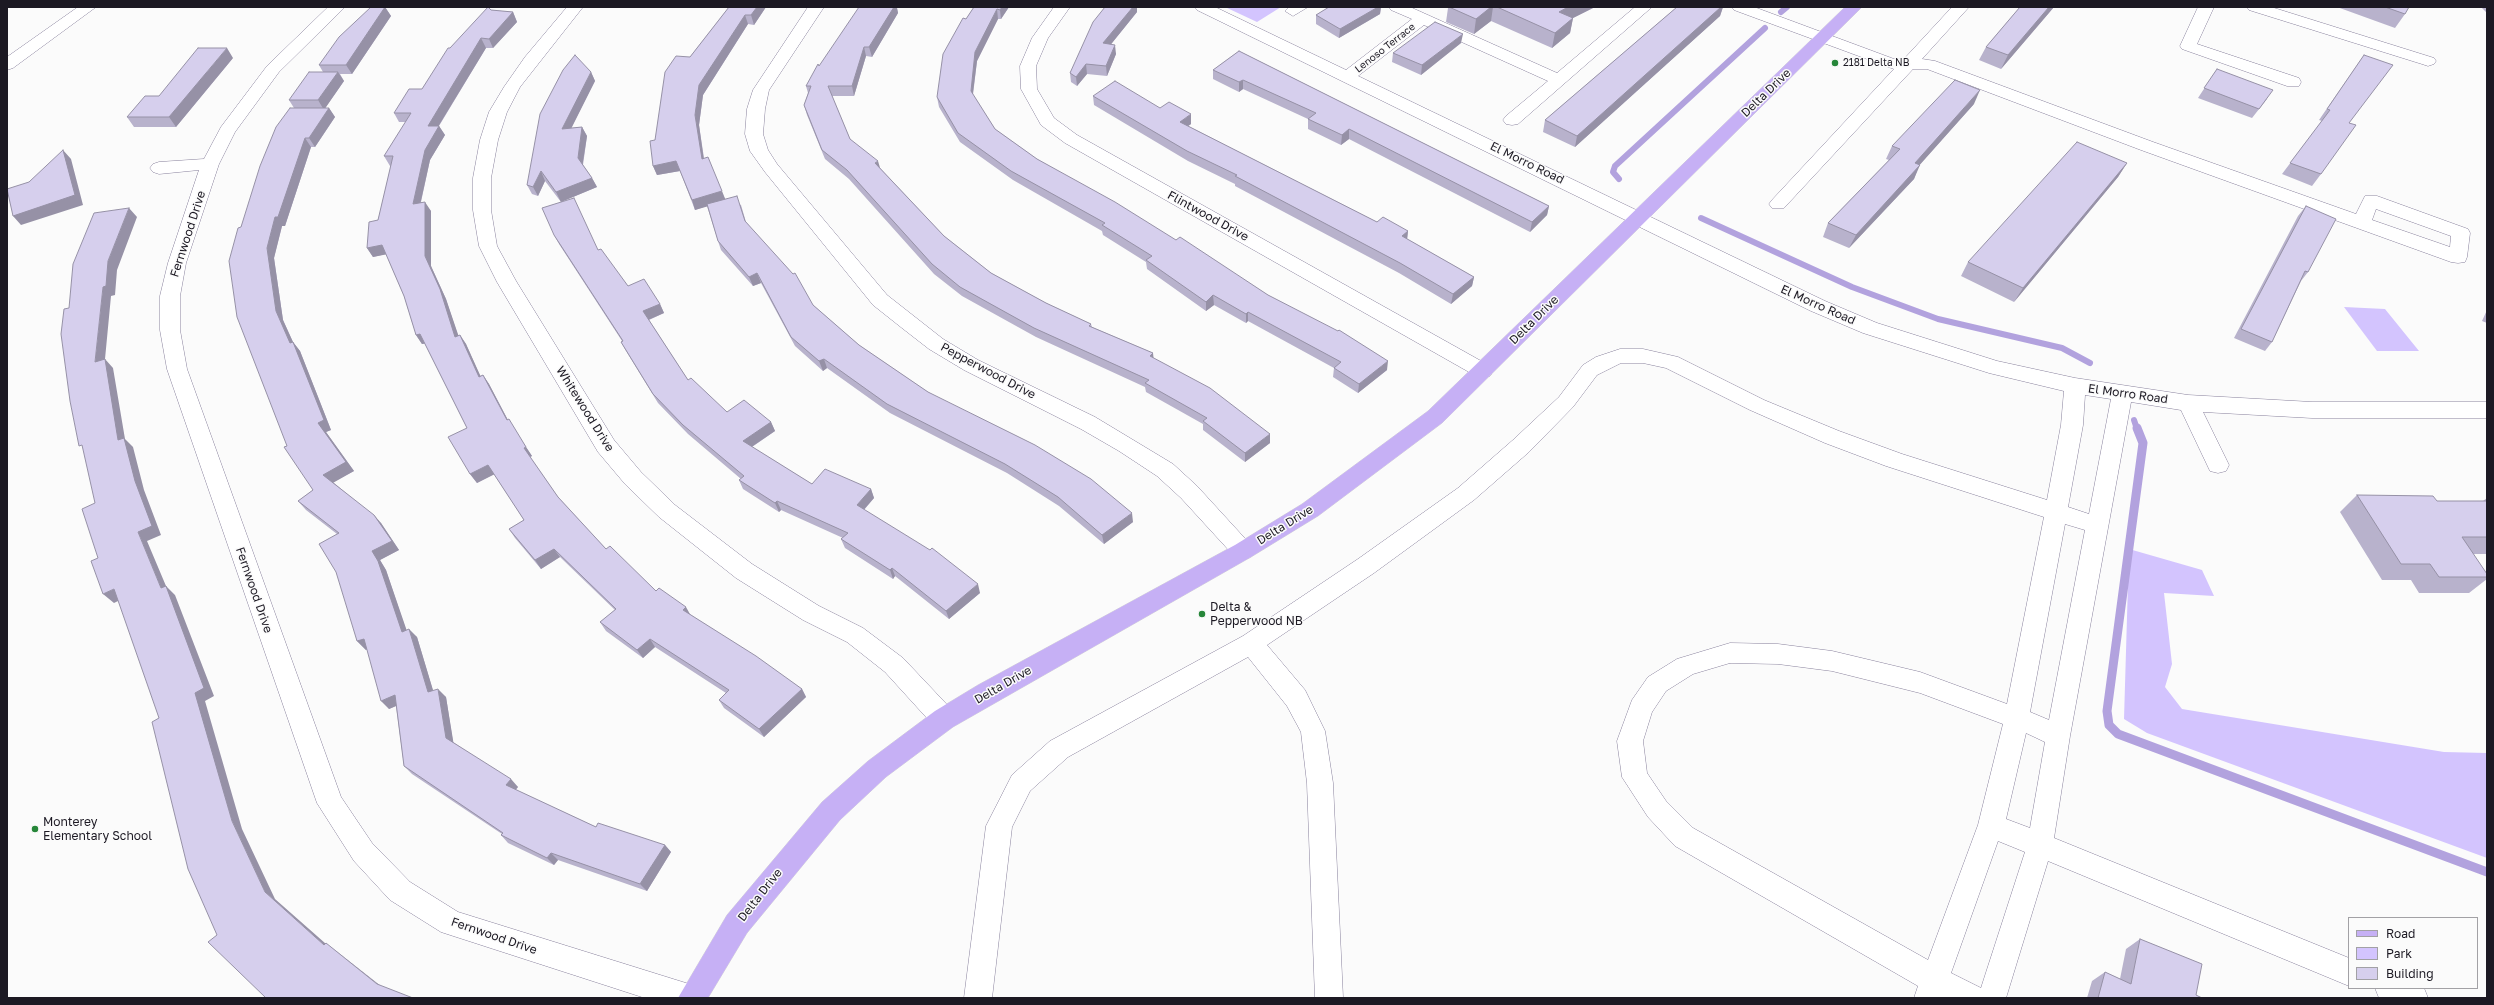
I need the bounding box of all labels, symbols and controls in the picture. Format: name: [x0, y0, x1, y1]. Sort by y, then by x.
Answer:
street label: Lenoso Terrace: [1353, 21, 1417, 75]
place label: 2181 Delta NB: [1843, 57, 1909, 69]
marker: 2181 Delta NB: [1830, 58, 1840, 68]
street label: Delta Drive: [1738, 66, 1794, 120]
street label: El Morro Road: [1488, 139, 1566, 187]
street label: Flintwood Drive: [1165, 188, 1251, 244]
street label: Fernwood Drive: [167, 189, 209, 279]
street label: El Morro Road: [1778, 282, 1858, 328]
street label: Delta Drive: [1507, 293, 1561, 347]
street label: Pepperwood Drive: [938, 340, 1038, 402]
street label: Whitewood Drive: [553, 364, 617, 454]
street label: El Morro Road: [2087, 381, 2169, 407]
street label: Delta Drive: [1254, 502, 1316, 548]
street label: Fernwood Drive: [233, 545, 275, 635]
place label: Delta & Pepperwood NB: [1210, 600, 1303, 628]
marker: Delta & Pepperwood NB: [1197, 609, 1207, 619]
street label: Delta Drive: [972, 663, 1034, 707]
place label: Monterey Elementary School: [43, 815, 152, 843]
marker: Monterey Elementary School: [30, 824, 40, 834]
street label: Delta Drive: [735, 866, 785, 924]
street label: Fernwood Drive: [449, 915, 539, 957]
legend: [2348, 917, 2478, 989]
text: Road: [2386, 926, 2415, 941]
text: Park: [2386, 946, 2412, 961]
text: Building: [2386, 966, 2434, 981]

